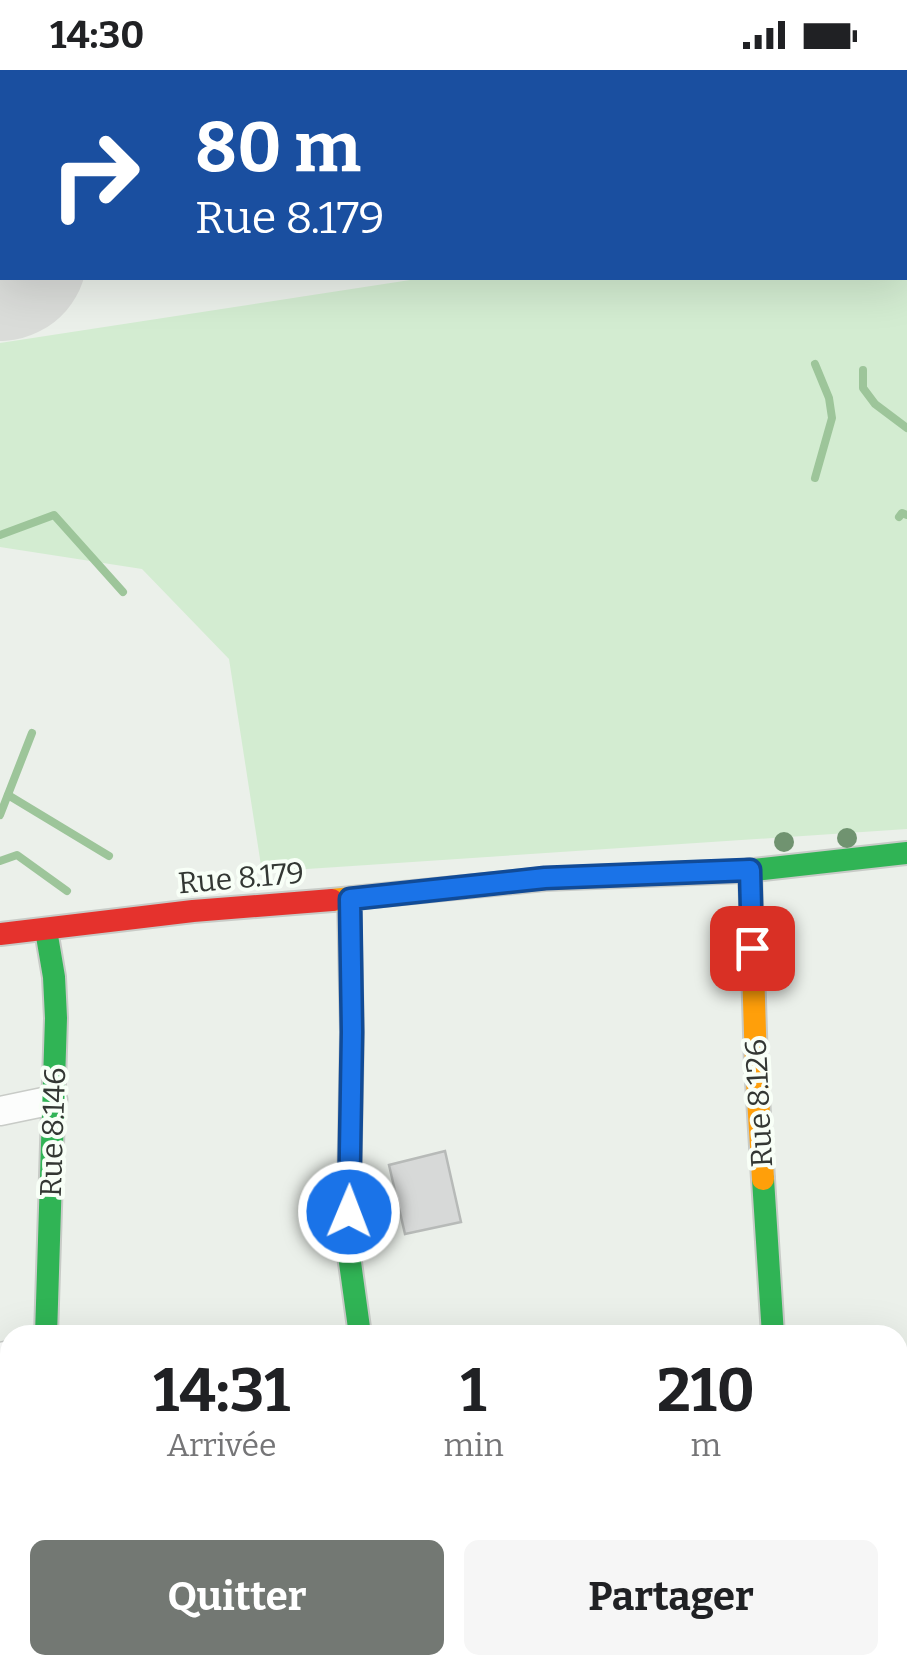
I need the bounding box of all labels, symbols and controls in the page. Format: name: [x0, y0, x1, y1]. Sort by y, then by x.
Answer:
text: 14:30: [50, 12, 144, 58]
text: 80 m: [195, 106, 361, 190]
icon: right: [30, 110, 160, 240]
text: Rue 8.179: [195, 191, 385, 245]
street label: Rue 8.179: [176, 855, 306, 901]
pin: [710, 906, 795, 991]
icon: arrive: [725, 921, 780, 976]
street label: Rue 8.126: [738, 1038, 780, 1168]
street label: Rue 8.146: [33, 1067, 73, 1197]
position arrow: [297, 1160, 401, 1264]
text: 14:31: [153, 1355, 290, 1427]
text: 1: [461, 1355, 487, 1427]
text: 210: [657, 1355, 755, 1427]
text: Arrivée: [167, 1426, 277, 1464]
text: min: [443, 1426, 504, 1464]
text: m: [691, 1426, 721, 1464]
button: Quitter: [30, 1540, 444, 1655]
button: Partager: [464, 1540, 878, 1655]

